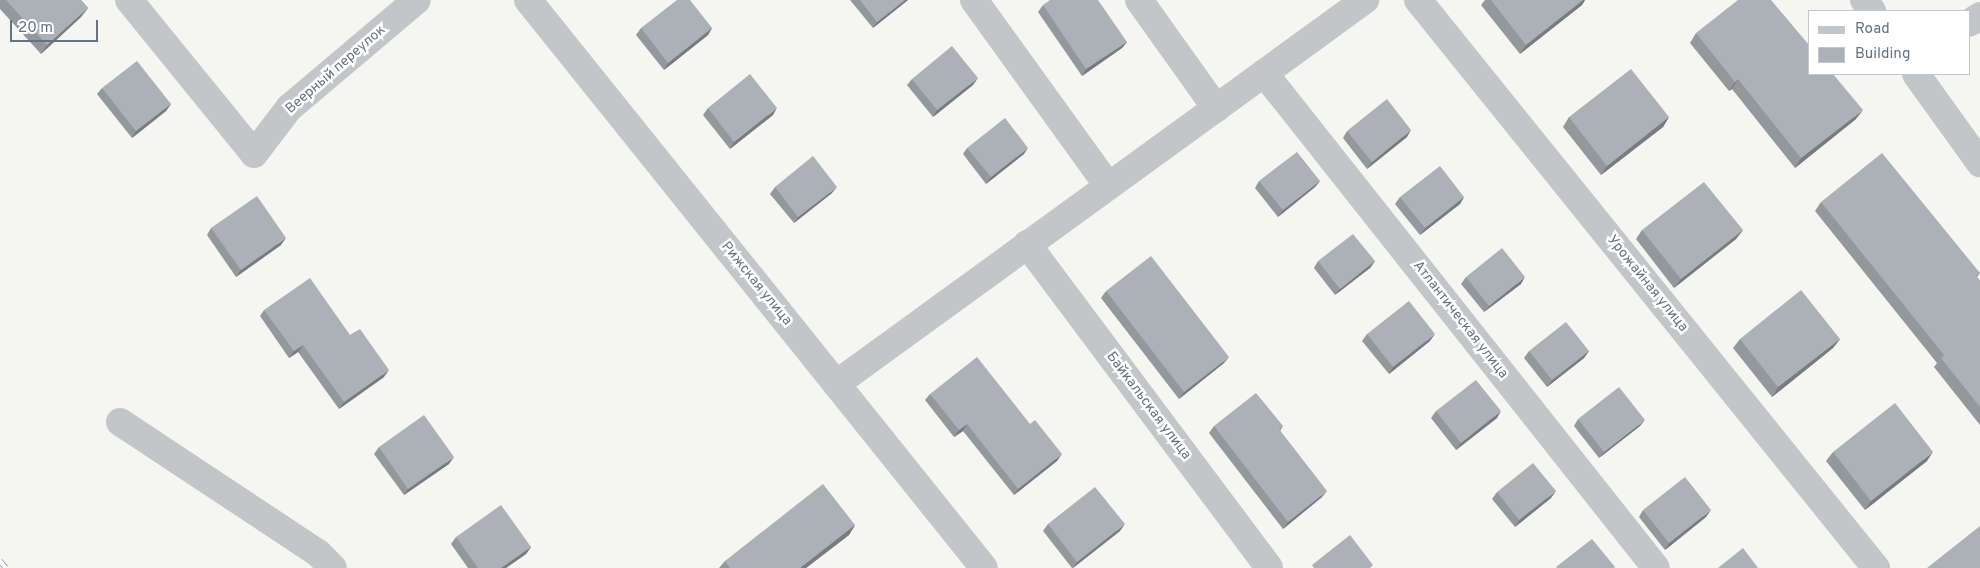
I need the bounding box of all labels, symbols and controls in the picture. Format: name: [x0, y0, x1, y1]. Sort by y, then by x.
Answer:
scale bar: [12, 10, 100, 42]
legend: [1808, 10, 1970, 75]
text: 20 m: [18, 19, 53, 38]
text: Road: [1855, 20, 1890, 39]
street label: Веерный переулок: [283, 22, 389, 118]
text: Building: [1855, 45, 1910, 64]
street label: Урожайная улица: [1603, 232, 1691, 336]
street label: Рижская улица: [717, 239, 795, 329]
street label: Атлантическая улица: [1409, 258, 1511, 382]
street label: Байкальская улица: [1102, 349, 1194, 463]

